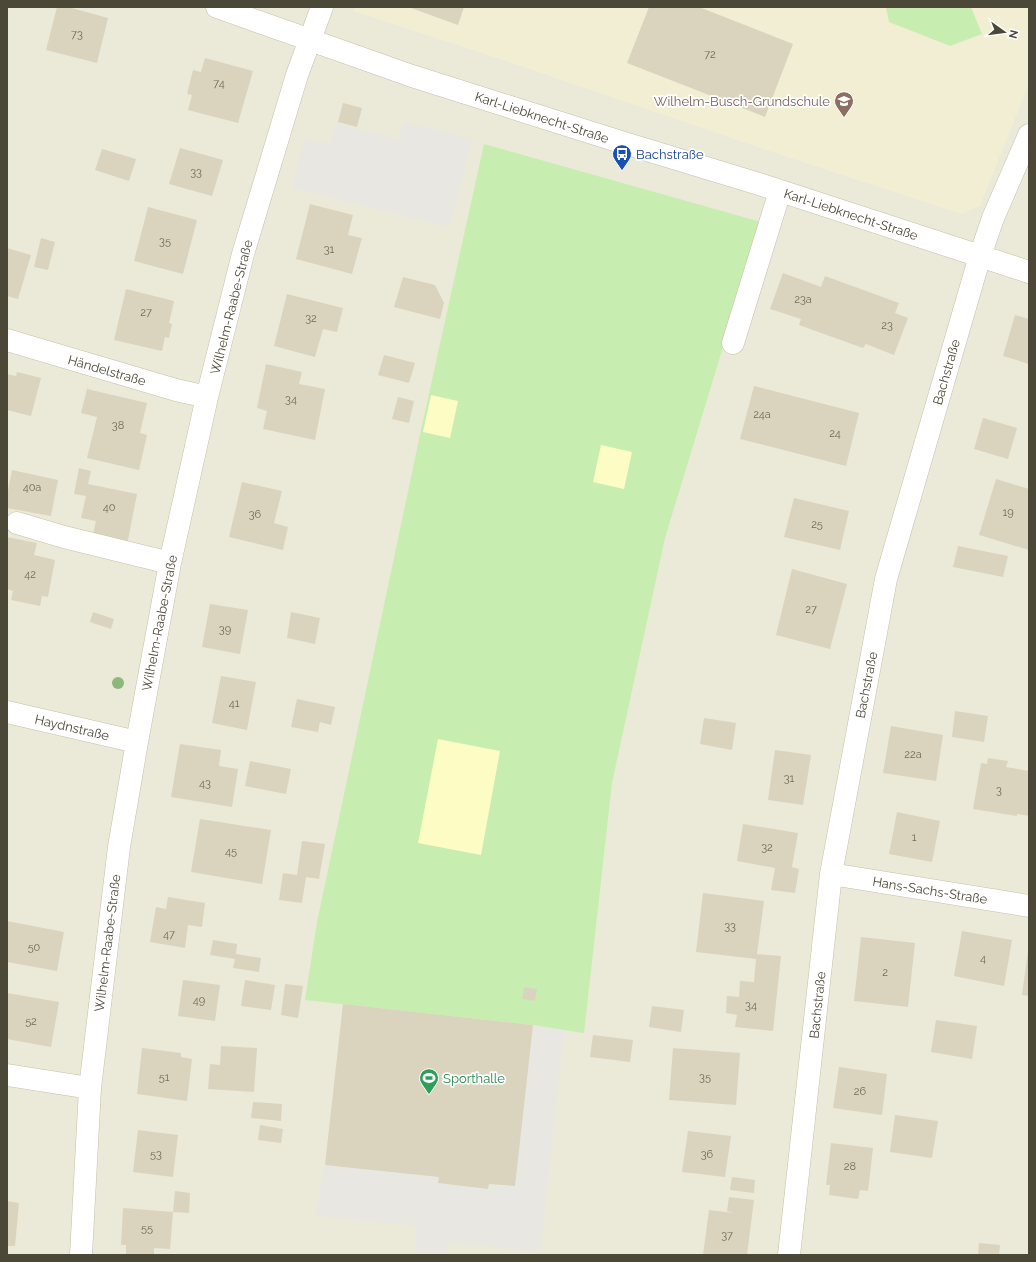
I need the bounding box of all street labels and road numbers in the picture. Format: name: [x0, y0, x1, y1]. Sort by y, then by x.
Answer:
street label: Karl-Liebknecht-Straße: [473, 89, 611, 146]
street label: Karl-Liebknecht-Straße: [782, 186, 920, 243]
street label: Wilhelm-Raabe-Straße: [207, 238, 256, 376]
street label: Bachstraße: [930, 337, 963, 407]
street label: Händelstraße: [66, 352, 148, 389]
street label: Wilhelm-Raabe-Straße: [139, 553, 180, 692]
street label: Bachstraße: [853, 650, 880, 720]
street label: Haydnstraße: [33, 712, 111, 743]
street label: Wilhelm-Raabe-Straße: [92, 873, 123, 1013]
street label: Hans-Sachs-Straße: [871, 874, 989, 907]
street label: Bachstraße: [807, 970, 829, 1039]

